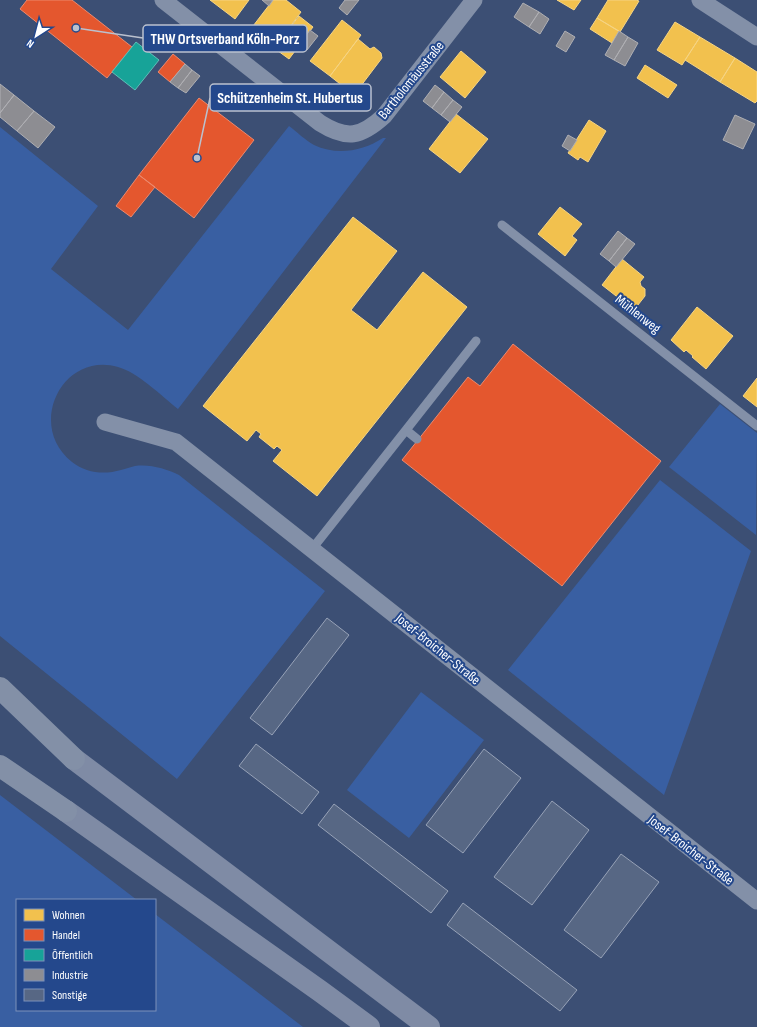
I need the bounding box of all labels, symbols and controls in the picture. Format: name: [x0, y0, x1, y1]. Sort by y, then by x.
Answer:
north arrow: [16, 16, 56, 56]
callout: THW Ortsverband Köln-Porz: [143, 25, 307, 52]
text: THW Ortsverband Köln-Porz: [151, 30, 300, 49]
text: N: [24, 37, 37, 51]
street label: Bartholomäusstraße: [374, 38, 448, 122]
callout: Schützenheim St. Hubertus: [210, 84, 371, 111]
text: Schützenheim St. Hubertus: [217, 89, 363, 108]
street label: Mühlenweg: [612, 291, 665, 337]
street label: Josef-Broicher-Straße: [391, 609, 484, 688]
street label: Josef-Broicher-Straße: [644, 811, 737, 889]
legend: [16, 899, 156, 1011]
text: Wohnen: [52, 908, 85, 923]
text: Handel: [52, 928, 80, 943]
text: Öffentlich: [52, 948, 93, 963]
text: Industrie: [52, 968, 88, 983]
text: Sonstige: [52, 988, 87, 1003]

